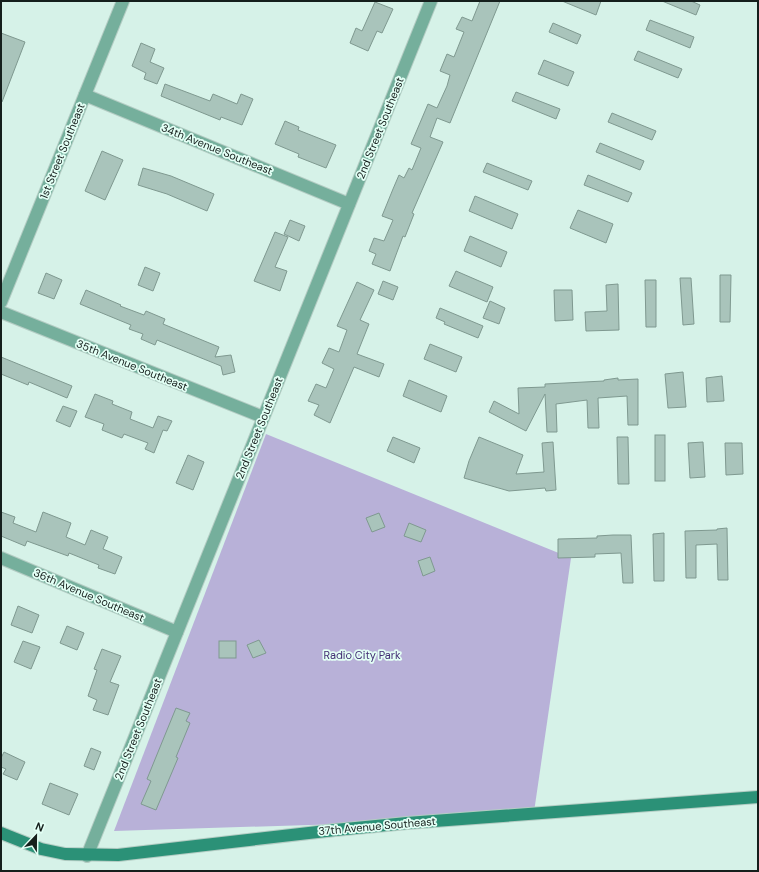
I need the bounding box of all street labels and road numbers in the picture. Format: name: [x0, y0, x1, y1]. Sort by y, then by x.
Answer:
street label: 2nd Street Southeast: [353, 75, 407, 181]
street label: 1st Street Southeast: [36, 101, 88, 201]
street label: 34th Avenue Southeast: [159, 120, 275, 178]
street label: 35th Avenue Southeast: [74, 336, 190, 394]
street label: 2nd Street Southeast: [232, 375, 286, 481]
street label: 36th Avenue Southeast: [32, 565, 146, 625]
street label: 2nd Street Southeast: [111, 676, 165, 782]
street label: 37th Avenue Southeast: [318, 814, 436, 838]

